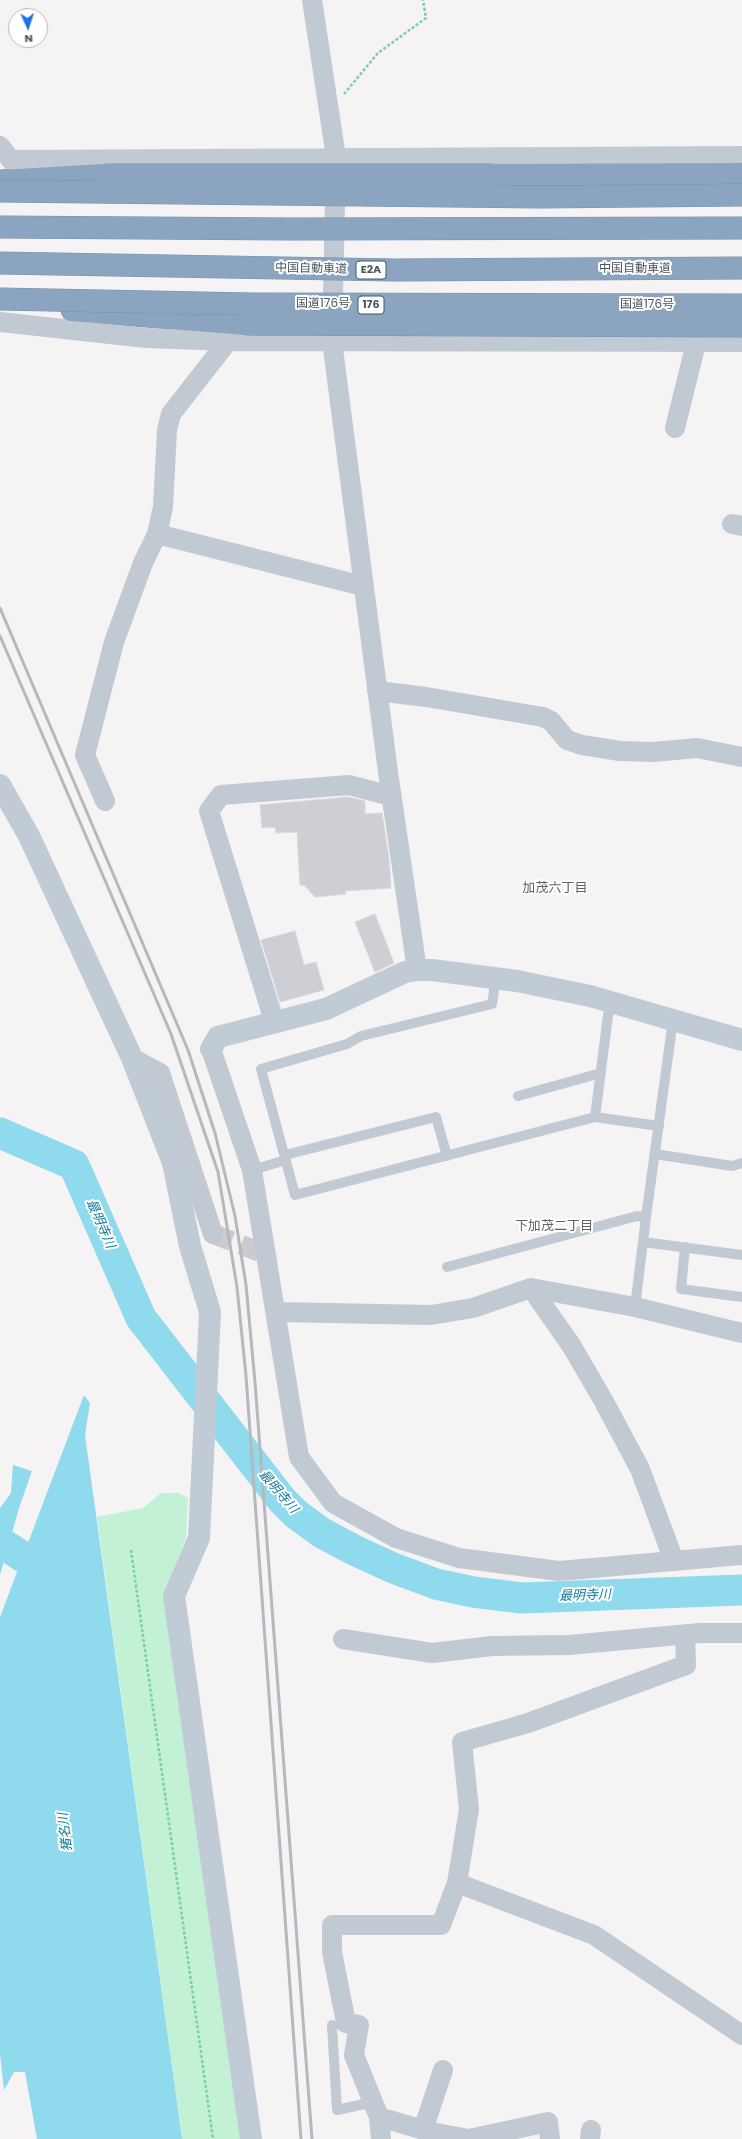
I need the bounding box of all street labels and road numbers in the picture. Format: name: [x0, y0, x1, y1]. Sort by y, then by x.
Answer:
street label: 中国自動車道: [275, 261, 347, 277]
road number: E2A: [356, 261, 386, 279]
street label: 中国自動車道: [599, 262, 671, 276]
road number: 176: [358, 296, 384, 314]
street label: 国道176号: [296, 297, 350, 311]
street label: 国道176号: [620, 298, 674, 312]

